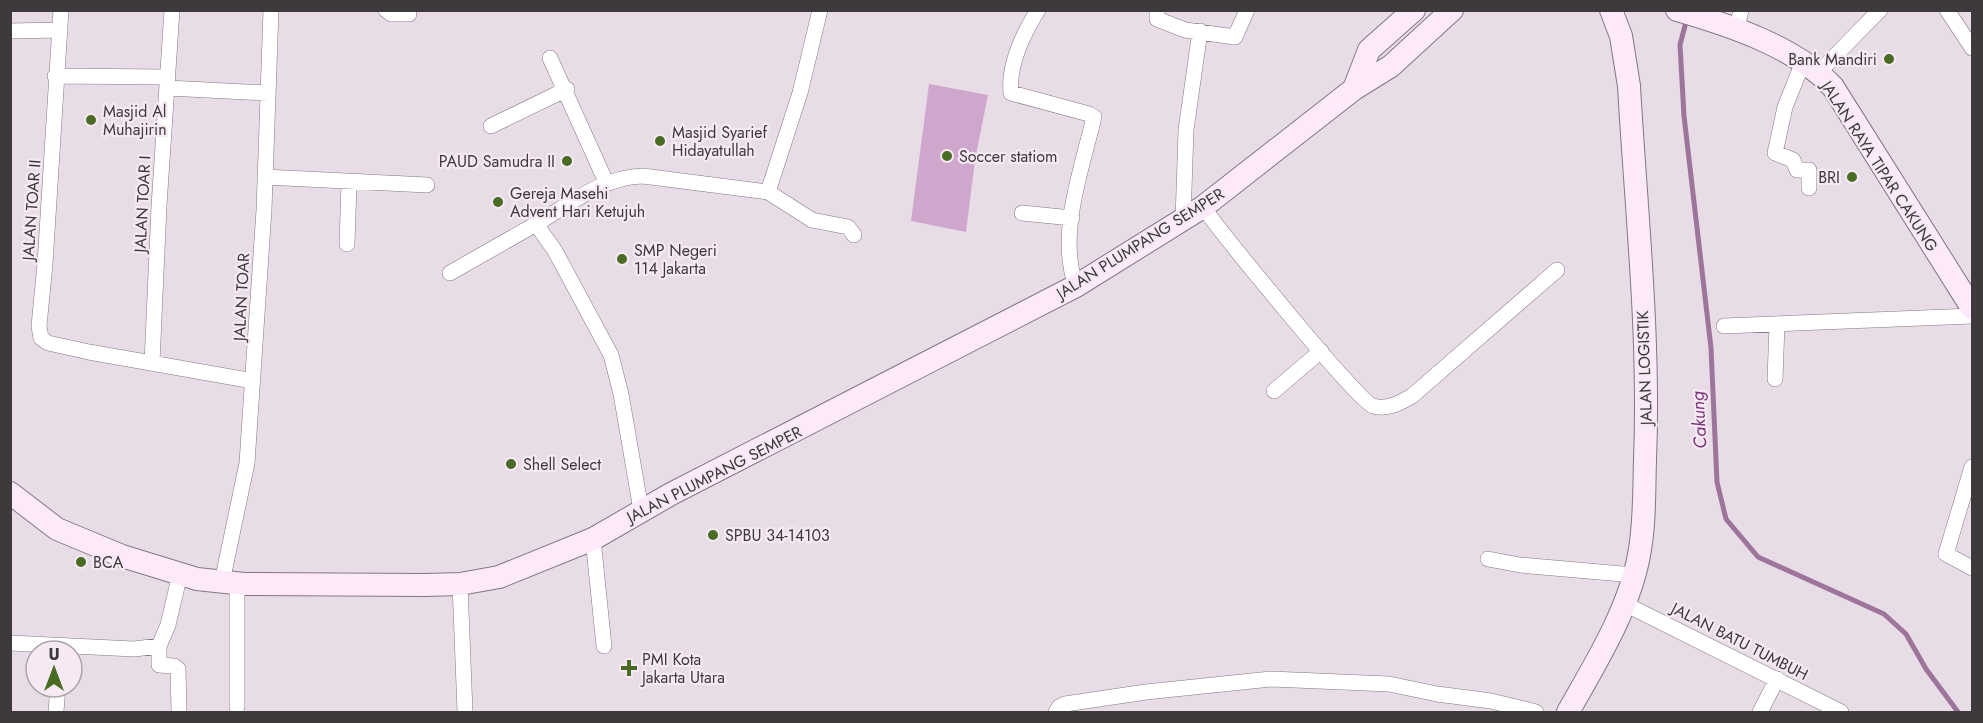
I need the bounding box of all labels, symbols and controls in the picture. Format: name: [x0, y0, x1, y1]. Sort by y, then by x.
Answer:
place label: Bank Mandiri: [1788, 48, 1877, 71]
marker: Bank Mandiri: [1882, 52, 1896, 66]
street label: JALAN RAYA TIPAR CAKUNG: [1815, 75, 1944, 256]
place label: Masjid Al Muhajirin: [103, 100, 167, 141]
marker: Masjid Al Muhajirin: [84, 113, 98, 127]
place label: Masjid Syarief Hidayatullah: [672, 121, 768, 162]
marker: Masjid Syarief Hidayatullah: [653, 134, 667, 148]
place label: Soccer statiom: [959, 145, 1058, 168]
marker: Soccer statiom: [940, 149, 954, 163]
place label: PAUD Samudra II: [439, 150, 555, 173]
marker: PAUD Samudra II: [560, 154, 574, 168]
street label: JALAN TOAR I: [128, 155, 157, 255]
street label: JALAN TOAR II: [16, 159, 46, 263]
place label: BRI: [1818, 166, 1840, 189]
marker: BRI: [1845, 170, 1859, 184]
place label: Gereja Masehi Advent Hari Ketujuh: [510, 182, 645, 223]
street label: JALAN PLUMPANG SEMPER: [1050, 182, 1229, 306]
marker: Gereja Masehi Advent Hari Ketujuh: [491, 195, 505, 209]
place label: SMP Negeri 114 Jakarta: [634, 239, 717, 280]
street label: JALAN TOAR: [228, 252, 255, 344]
marker: SMP Negeri 114 Jakarta: [615, 252, 629, 266]
street label: JALAN LOGISTIK: [1631, 310, 1658, 428]
water label: Cakung: [1685, 390, 1713, 450]
street label: JALAN PLUMPANG SEMPER: [621, 420, 806, 530]
place label: Shell Select: [523, 453, 601, 476]
marker: Shell Select: [504, 457, 518, 471]
place label: SPBU 34-14103: [725, 524, 830, 547]
marker: SPBU 34-14103: [706, 528, 720, 542]
place label: BCA: [93, 551, 124, 574]
marker: BCA: [74, 555, 88, 569]
street label: JALAN BATU TUMBUH: [1665, 596, 1812, 686]
north arrow: [24, 639, 84, 699]
text: U: [48, 643, 60, 666]
place label: PMI Kota Jakarta Utara: [640, 648, 725, 689]
marker: PMI Kota Jakarta Utara: [620, 659, 638, 677]

